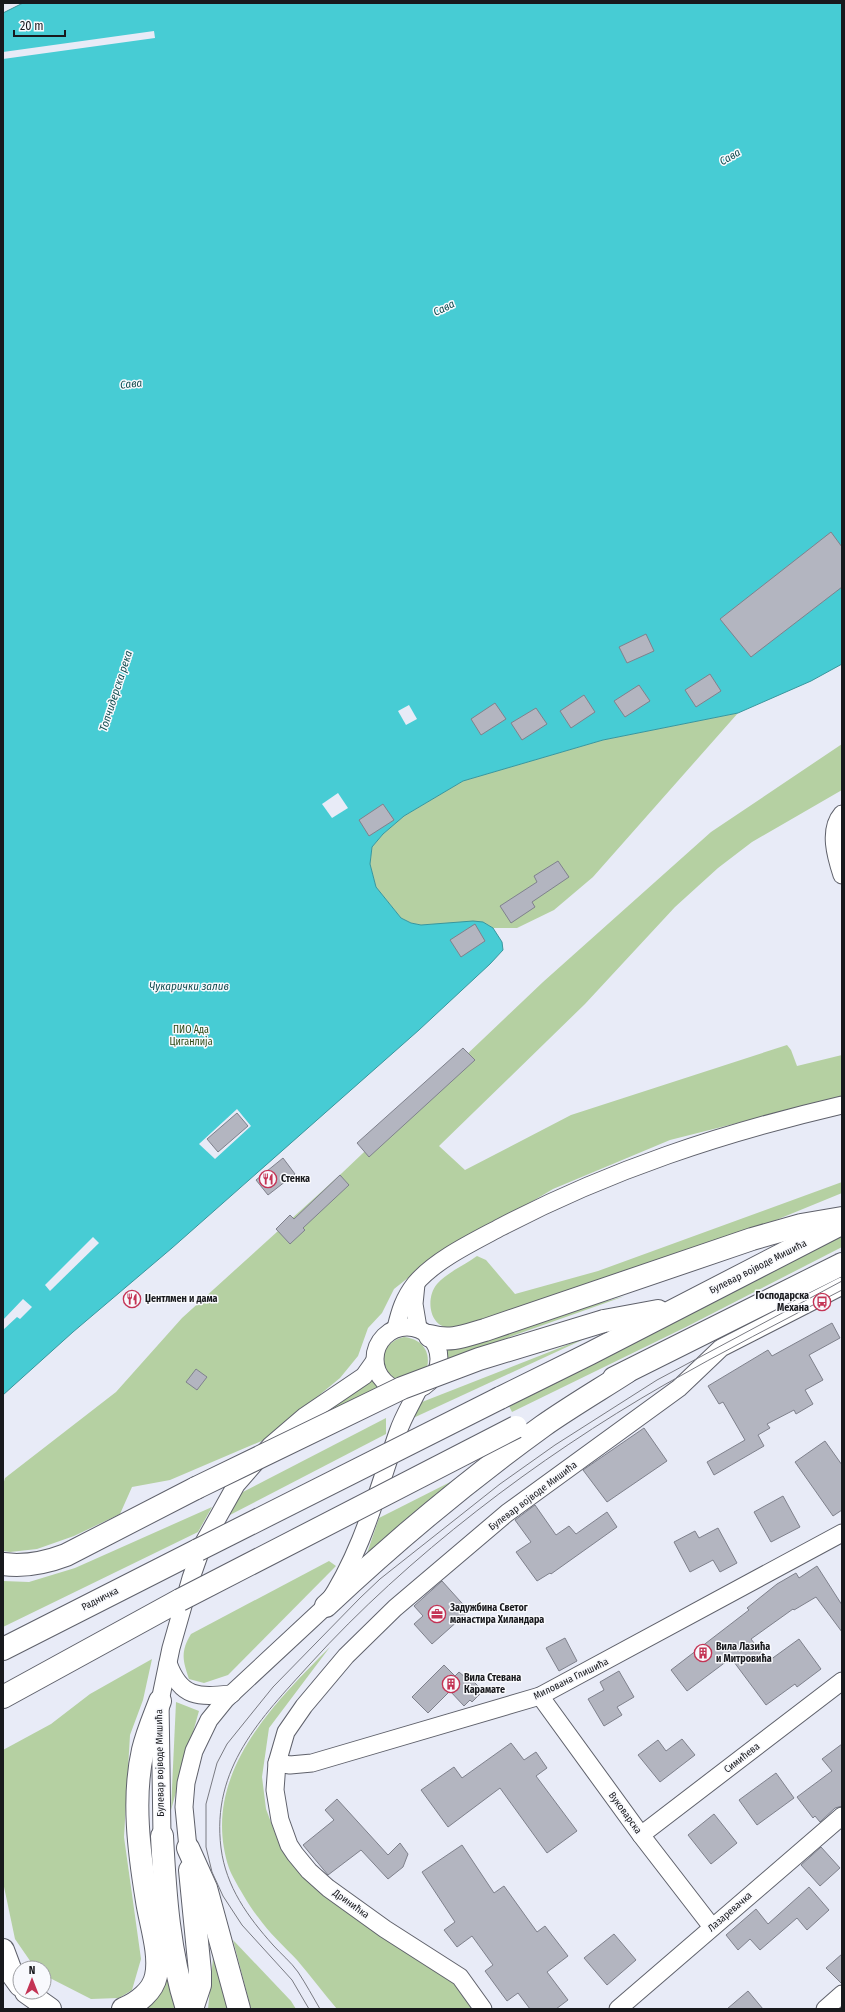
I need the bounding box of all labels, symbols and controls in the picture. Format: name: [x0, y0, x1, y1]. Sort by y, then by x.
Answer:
scale bar: [14, 12, 65, 38]
text: 20 m: [20, 19, 44, 33]
water label: Сава: [717, 146, 743, 168]
water label: Сава: [431, 297, 457, 319]
water label: Сава: [119, 376, 143, 392]
water label: Топчидерска река: [97, 649, 135, 733]
water label: Чукарички залив: [149, 980, 229, 993]
park label: ПИО Ада Циганлија: [169, 1024, 213, 1048]
restaurant icon: Стенка: [258, 1169, 278, 1189]
place label: Стенка: [281, 1173, 310, 1185]
street label: Булевар војводе Мишића: [707, 1236, 809, 1297]
restaurant icon: Џентлмен и дама: [122, 1289, 142, 1309]
place label: Господарска Механа: [756, 1290, 809, 1314]
bus stop icon: Господарска Механа: [812, 1292, 832, 1312]
place label: Џентлмен и дама: [145, 1293, 218, 1305]
street label: Булевар војводе Мишића: [486, 1458, 580, 1533]
street label: Радничка: [80, 1585, 121, 1613]
place label: Задужбина Светог манастира Хиландара: [449, 1602, 544, 1626]
office icon: Задужбина Светог манастира Хиландара: [427, 1604, 447, 1624]
place label: Вила Лазића и Митровића: [716, 1641, 772, 1665]
building icon: Вила Лазића и Митровића: [693, 1643, 713, 1663]
street label: Милована Глишића: [531, 1656, 611, 1702]
place label: Вила Стевана Карамате: [464, 1672, 521, 1696]
building icon: Вила Стевана Карамате: [441, 1674, 461, 1694]
street label: Булевар војводе Мишића: [152, 1709, 167, 1817]
street label: Симићева: [722, 1740, 762, 1776]
street label: Вуковарска: [606, 1790, 644, 1836]
street label: Дринићка: [330, 1886, 371, 1921]
street label: Лазаревачка: [705, 1890, 755, 1934]
north arrow: [12, 1960, 52, 2000]
text: N: [29, 1964, 35, 1977]

